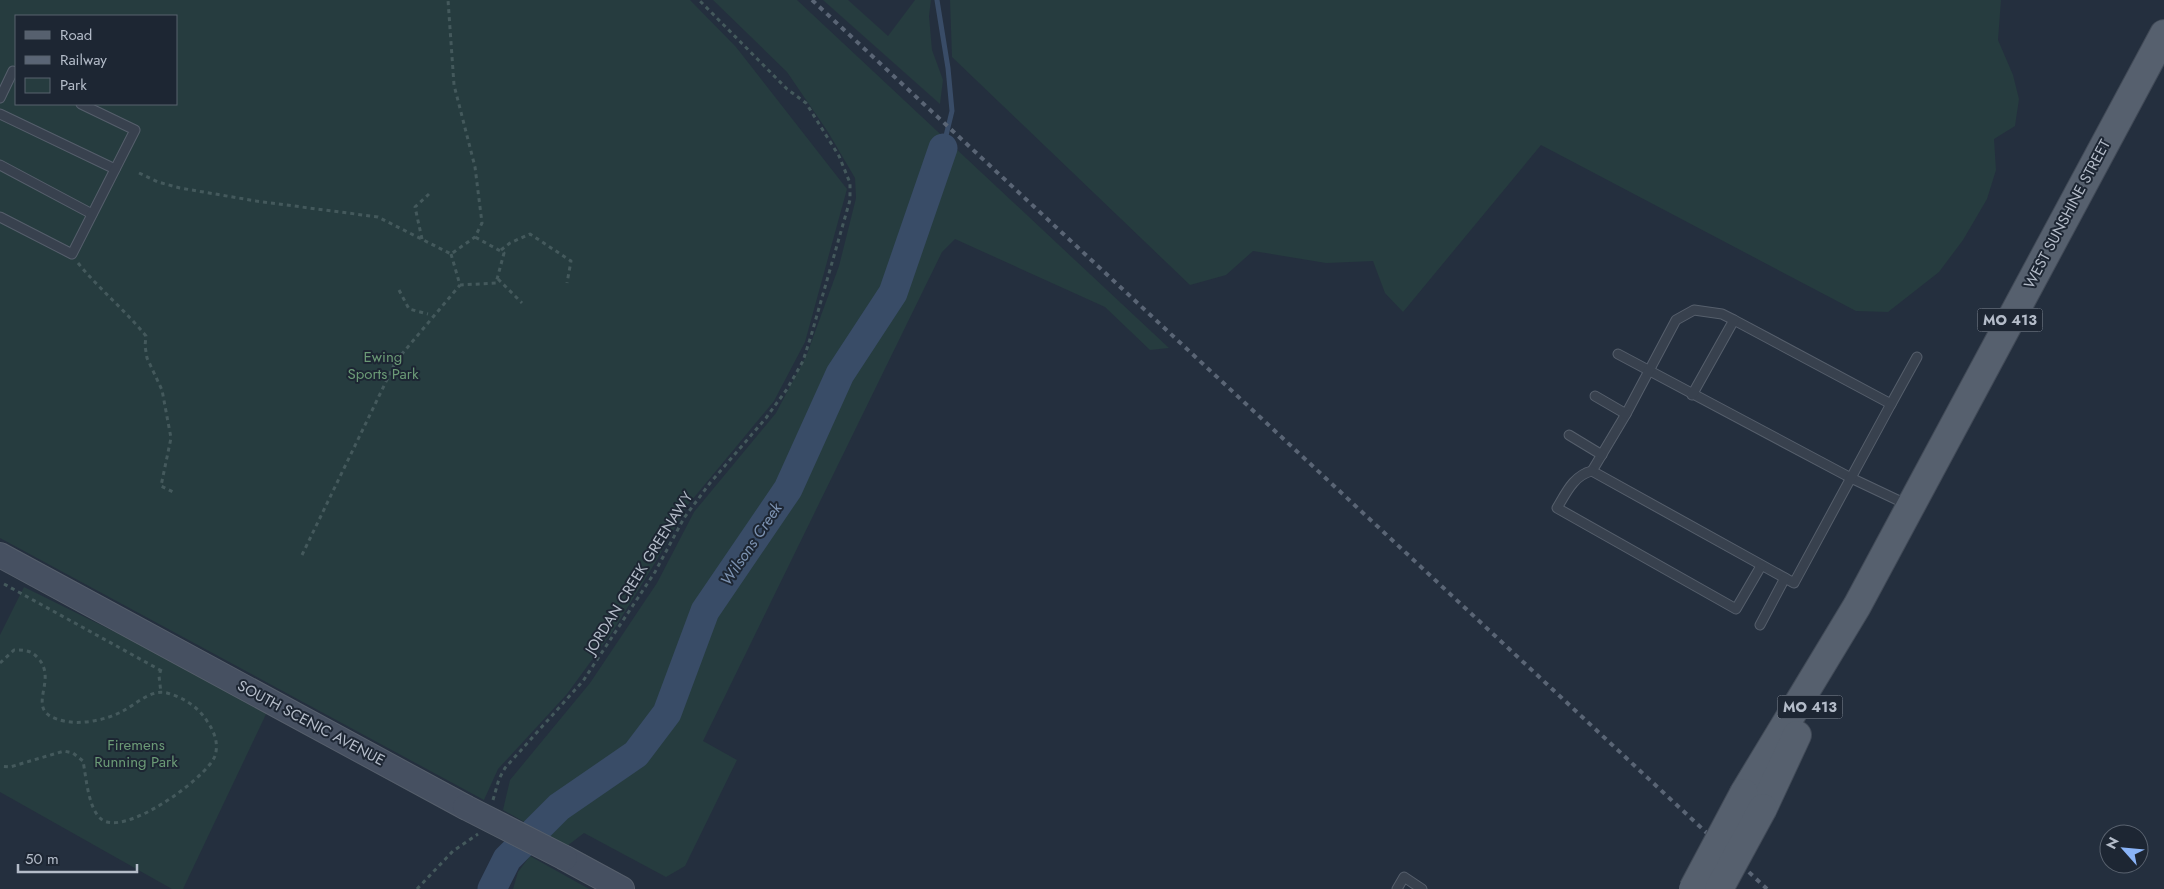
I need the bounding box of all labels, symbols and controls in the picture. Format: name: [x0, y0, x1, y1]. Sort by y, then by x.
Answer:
legend: [15, 15, 178, 105]
text: Road: [60, 24, 92, 46]
text: Railway: [60, 49, 107, 71]
text: Park: [60, 74, 87, 96]
street label: WEST SUNSHINE STREET: [2018, 135, 2116, 292]
road number: MO 413: [1978, 308, 2042, 332]
park label: Ewing Sports Park: [348, 346, 419, 385]
street label: JORDAN CREEK GREENAWY: [579, 487, 698, 660]
water label: Wilsons Creek: [715, 497, 788, 590]
street label: SOUTH SCENIC AVENUE: [233, 675, 389, 771]
road number: MO 413: [1778, 696, 1842, 719]
park label: Firemens Running Park: [94, 734, 178, 773]
north arrow: [2099, 824, 2149, 874]
text: N: [2101, 834, 2124, 853]
scale bar: [18, 842, 136, 874]
text: 50 m: [25, 848, 59, 870]

